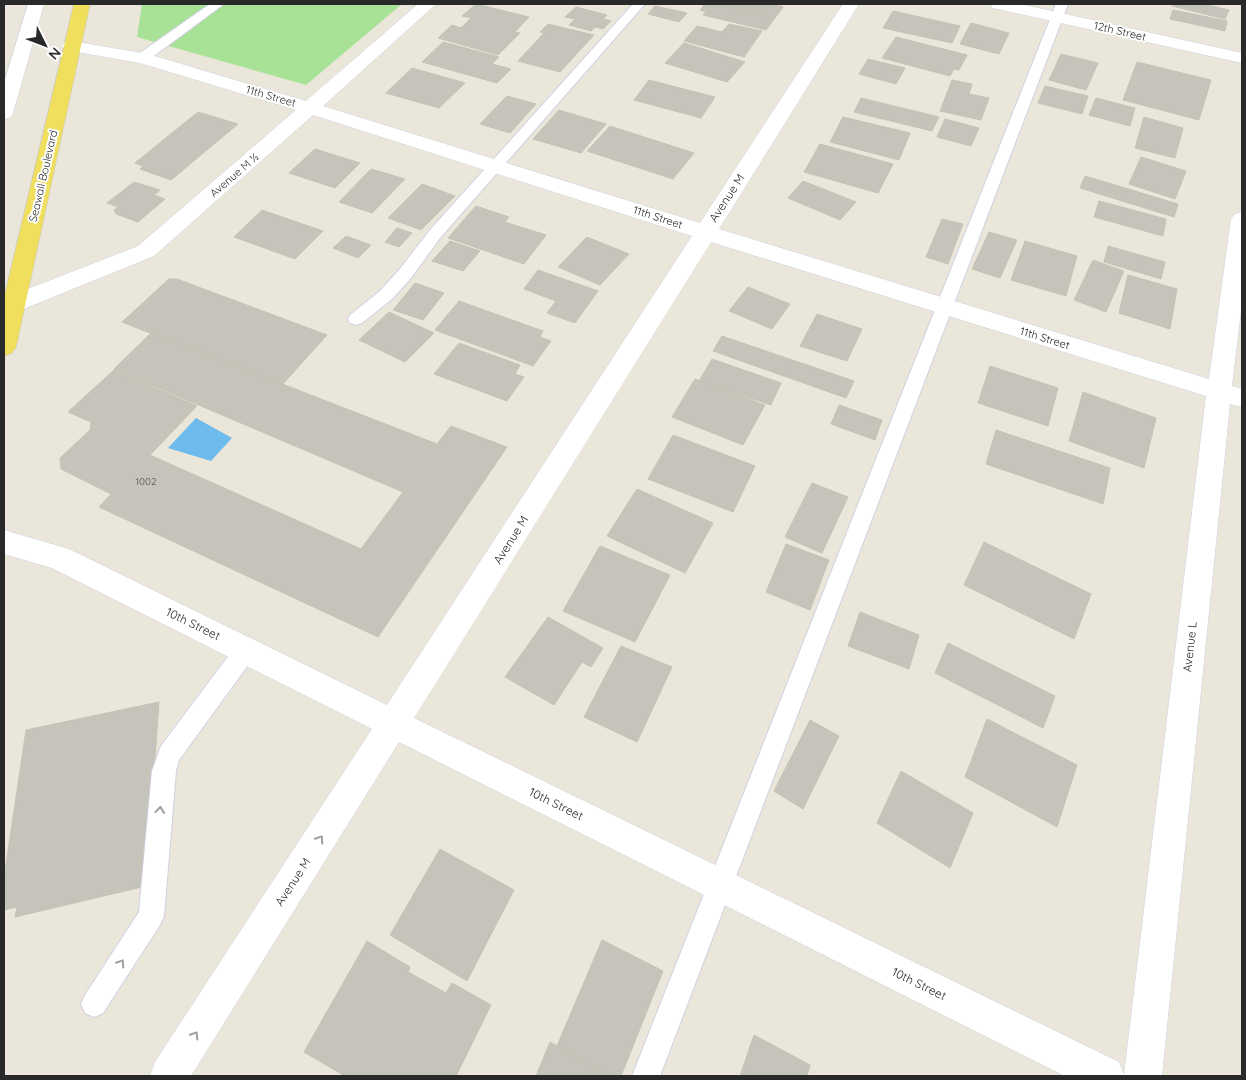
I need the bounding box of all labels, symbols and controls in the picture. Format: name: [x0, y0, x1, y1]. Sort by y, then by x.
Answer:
street label: 12th Street: [1092, 18, 1148, 44]
north arrow: [20, 20, 70, 70]
text: N: [45, 44, 65, 64]
street label: 11th Street: [244, 82, 298, 110]
street label: Seawall Boulevard: [26, 129, 60, 223]
street label: Avenue M ½: [207, 150, 261, 200]
street label: Avenue M: [706, 171, 748, 225]
street label: 11th Street: [631, 202, 685, 232]
street label: 11th Street: [1018, 324, 1072, 352]
house number: 1002: [135, 475, 157, 488]
street label: Avenue M: [490, 513, 531, 567]
street label: 10th Street: [164, 604, 223, 643]
street label: Avenue L: [1179, 620, 1200, 673]
street label: 10th Street: [527, 784, 586, 823]
one-way arrow: [155, 806, 166, 814]
one-way arrow: [314, 836, 324, 845]
street label: Avenue M: [272, 855, 314, 909]
one-way arrow: [115, 959, 124, 969]
street label: 10th Street: [890, 964, 949, 1003]
one-way arrow: [189, 1032, 198, 1041]

